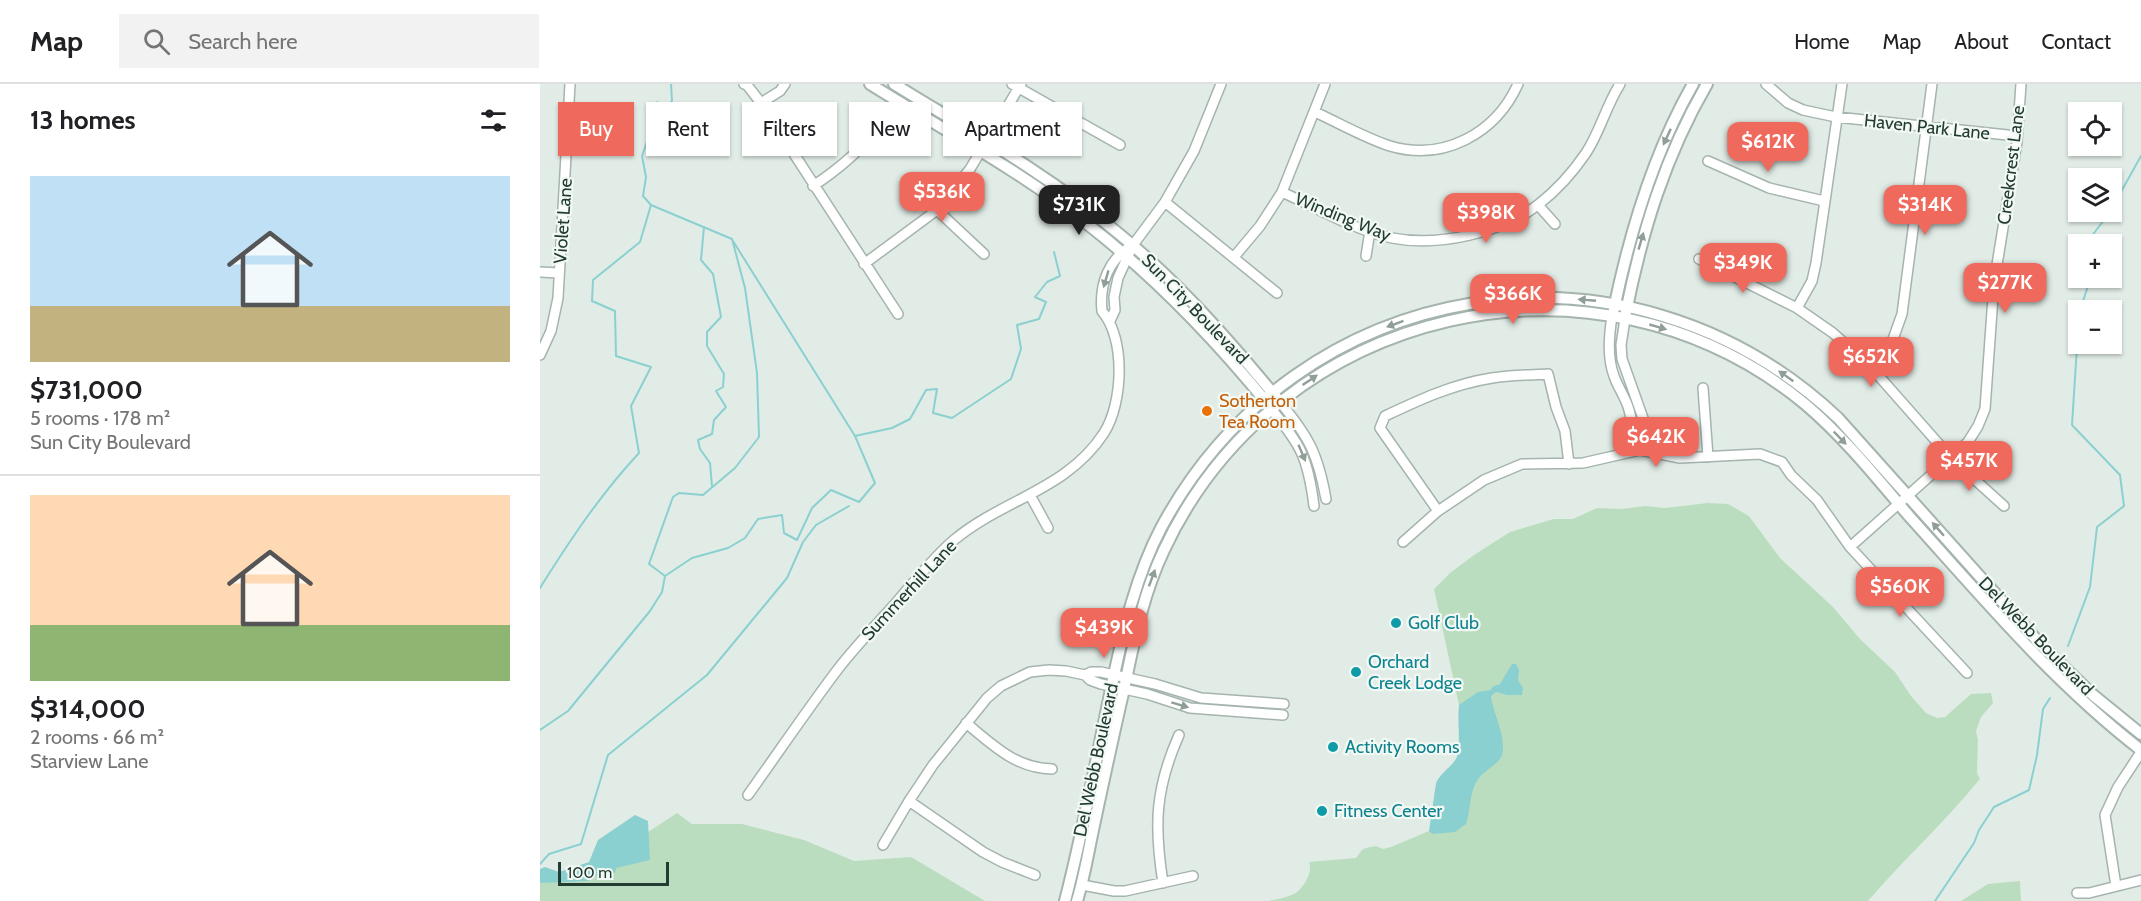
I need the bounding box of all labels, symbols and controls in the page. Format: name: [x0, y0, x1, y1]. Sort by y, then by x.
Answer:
search box: [119, 14, 539, 68]
text: Map: [30, 24, 83, 58]
icon: search: [140, 25, 173, 58]
text: Search here: [188, 28, 297, 55]
text: Home: [1794, 29, 1850, 54]
text: Map: [1883, 29, 1921, 54]
text: About: [1954, 29, 2008, 54]
text: Contact: [2041, 29, 2111, 54]
chip: Buy: [558, 102, 634, 156]
chip: Rent: [646, 102, 730, 156]
chip: Filters: [742, 102, 837, 156]
chip: New: [849, 102, 931, 156]
chip: Apartment: [943, 102, 1082, 156]
map controls: [2068, 102, 2122, 354]
button: locate: [2068, 102, 2122, 156]
text: 13 homes: [30, 104, 136, 136]
icon: filters: [477, 104, 510, 137]
street label: Creekcrest Lane: [1993, 104, 2029, 226]
street label: Haven Park Lane: [1863, 109, 1991, 145]
pin: $612K: [1726, 122, 1810, 173]
one-way arrow: [1663, 128, 1672, 145]
text: $612K: [1741, 129, 1795, 153]
button: layers: [2068, 168, 2122, 222]
pin: $536K: [900, 172, 984, 223]
street label: Violet Lane: [549, 177, 577, 265]
text: $536K: [914, 179, 970, 203]
pin: $731K: [1037, 185, 1121, 236]
pin: $314K: [1883, 185, 1967, 236]
street label: Winding Way: [1292, 188, 1394, 246]
text: $731K: [1053, 192, 1105, 216]
text: $314K: [1898, 192, 1952, 216]
pin: $398K: [1444, 193, 1528, 244]
text: $398K: [1457, 200, 1515, 224]
icon: home: [216, 215, 324, 323]
one-way arrow: [1637, 232, 1647, 250]
button: +: [2068, 234, 2122, 288]
pin: $349K: [1701, 243, 1785, 294]
street label: Sun City Boulevard: [1137, 249, 1253, 369]
text: $349K: [1714, 250, 1772, 274]
pin: $277K: [1963, 263, 2047, 314]
one-way arrow: [1101, 270, 1110, 288]
text: $277K: [1977, 270, 2033, 294]
pin: $366K: [1471, 274, 1555, 325]
text: $366K: [1484, 281, 1542, 305]
one-way arrow: [1577, 295, 1596, 305]
button: −: [2068, 300, 2122, 354]
one-way arrow: [1386, 320, 1404, 329]
one-way arrow: [1649, 323, 1667, 332]
pin: $652K: [1829, 337, 1913, 388]
text: $652K: [1843, 344, 1899, 368]
one-way arrow: [1779, 370, 1795, 382]
text: $731,000: [30, 374, 143, 406]
one-way arrow: [1302, 374, 1318, 386]
place label: Sotherton Tea Room: [1219, 390, 1296, 433]
marker: Sotherton Tea Room: [1200, 404, 1214, 418]
text: 5 rooms · 178 m²: [30, 406, 170, 430]
pin: $642K: [1614, 417, 1698, 468]
text: $642K: [1627, 424, 1685, 448]
text: Sun City Boulevard: [30, 430, 191, 454]
one-way arrow: [1833, 430, 1847, 444]
pin: $457K: [1927, 441, 2011, 492]
one-way arrow: [1298, 444, 1307, 462]
text: $457K: [1940, 448, 1998, 472]
one-way arrow: [1932, 522, 1945, 537]
icon: home: [216, 534, 324, 642]
street label: Summerhill Lane: [857, 535, 961, 645]
pin: $560K: [1858, 567, 1942, 618]
one-way arrow: [1148, 569, 1158, 587]
street label: Del Webb Boulevard: [1974, 572, 2098, 700]
text: $560K: [1870, 574, 1930, 598]
pin: $439K: [1062, 608, 1146, 659]
place label: Golf Club: [1408, 612, 1479, 634]
text: $439K: [1075, 615, 1133, 639]
marker: Golf Club: [1389, 616, 1403, 630]
place label: Orchard Creek Lodge: [1368, 651, 1462, 694]
marker: Orchard Creek Lodge: [1349, 665, 1363, 679]
street label: Del Webb Boulevard: [1069, 681, 1123, 839]
text: $314,000: [30, 693, 146, 725]
one-way arrow: [1171, 700, 1189, 710]
text: 2 rooms · 66 m²: [30, 725, 164, 749]
place label: Activity Rooms: [1345, 736, 1459, 758]
marker: Activity Rooms: [1326, 740, 1340, 754]
text: Starview Lane: [30, 749, 148, 773]
place label: Fitness Center: [1334, 800, 1443, 822]
marker: Fitness Center: [1315, 804, 1329, 818]
scale bar: [558, 859, 669, 886]
text: 100 m: [567, 863, 612, 882]

